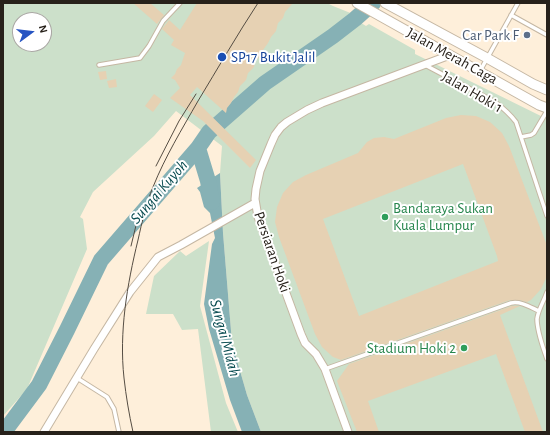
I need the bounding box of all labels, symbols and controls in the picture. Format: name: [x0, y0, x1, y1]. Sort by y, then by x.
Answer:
north arrow: [12, 12, 52, 52]
text: N: [37, 24, 49, 34]
street label: Jalan Merah Caga: [403, 24, 501, 88]
place label: Car Park F: [462, 26, 519, 44]
marker: Car Park F: [522, 30, 532, 40]
place label: SP17 Bukit Jalil: [231, 48, 316, 66]
marker: SP17 Bukit Jalil: [216, 51, 228, 63]
street label: Jalan Hoki 1: [438, 67, 506, 117]
water label: Sungai Kuyoh: [126, 156, 192, 228]
place label: Bandaraya Sukan Kuala Lumpur: [393, 199, 493, 234]
street label: Persiaran Hoki: [250, 209, 294, 295]
marker: Bandaraya Sukan Kuala Lumpur: [380, 212, 390, 222]
water label: Sungai Midah: [205, 297, 245, 379]
place label: Stadium Hoki 2: [367, 339, 456, 357]
marker: Stadium Hoki 2: [459, 343, 469, 353]

